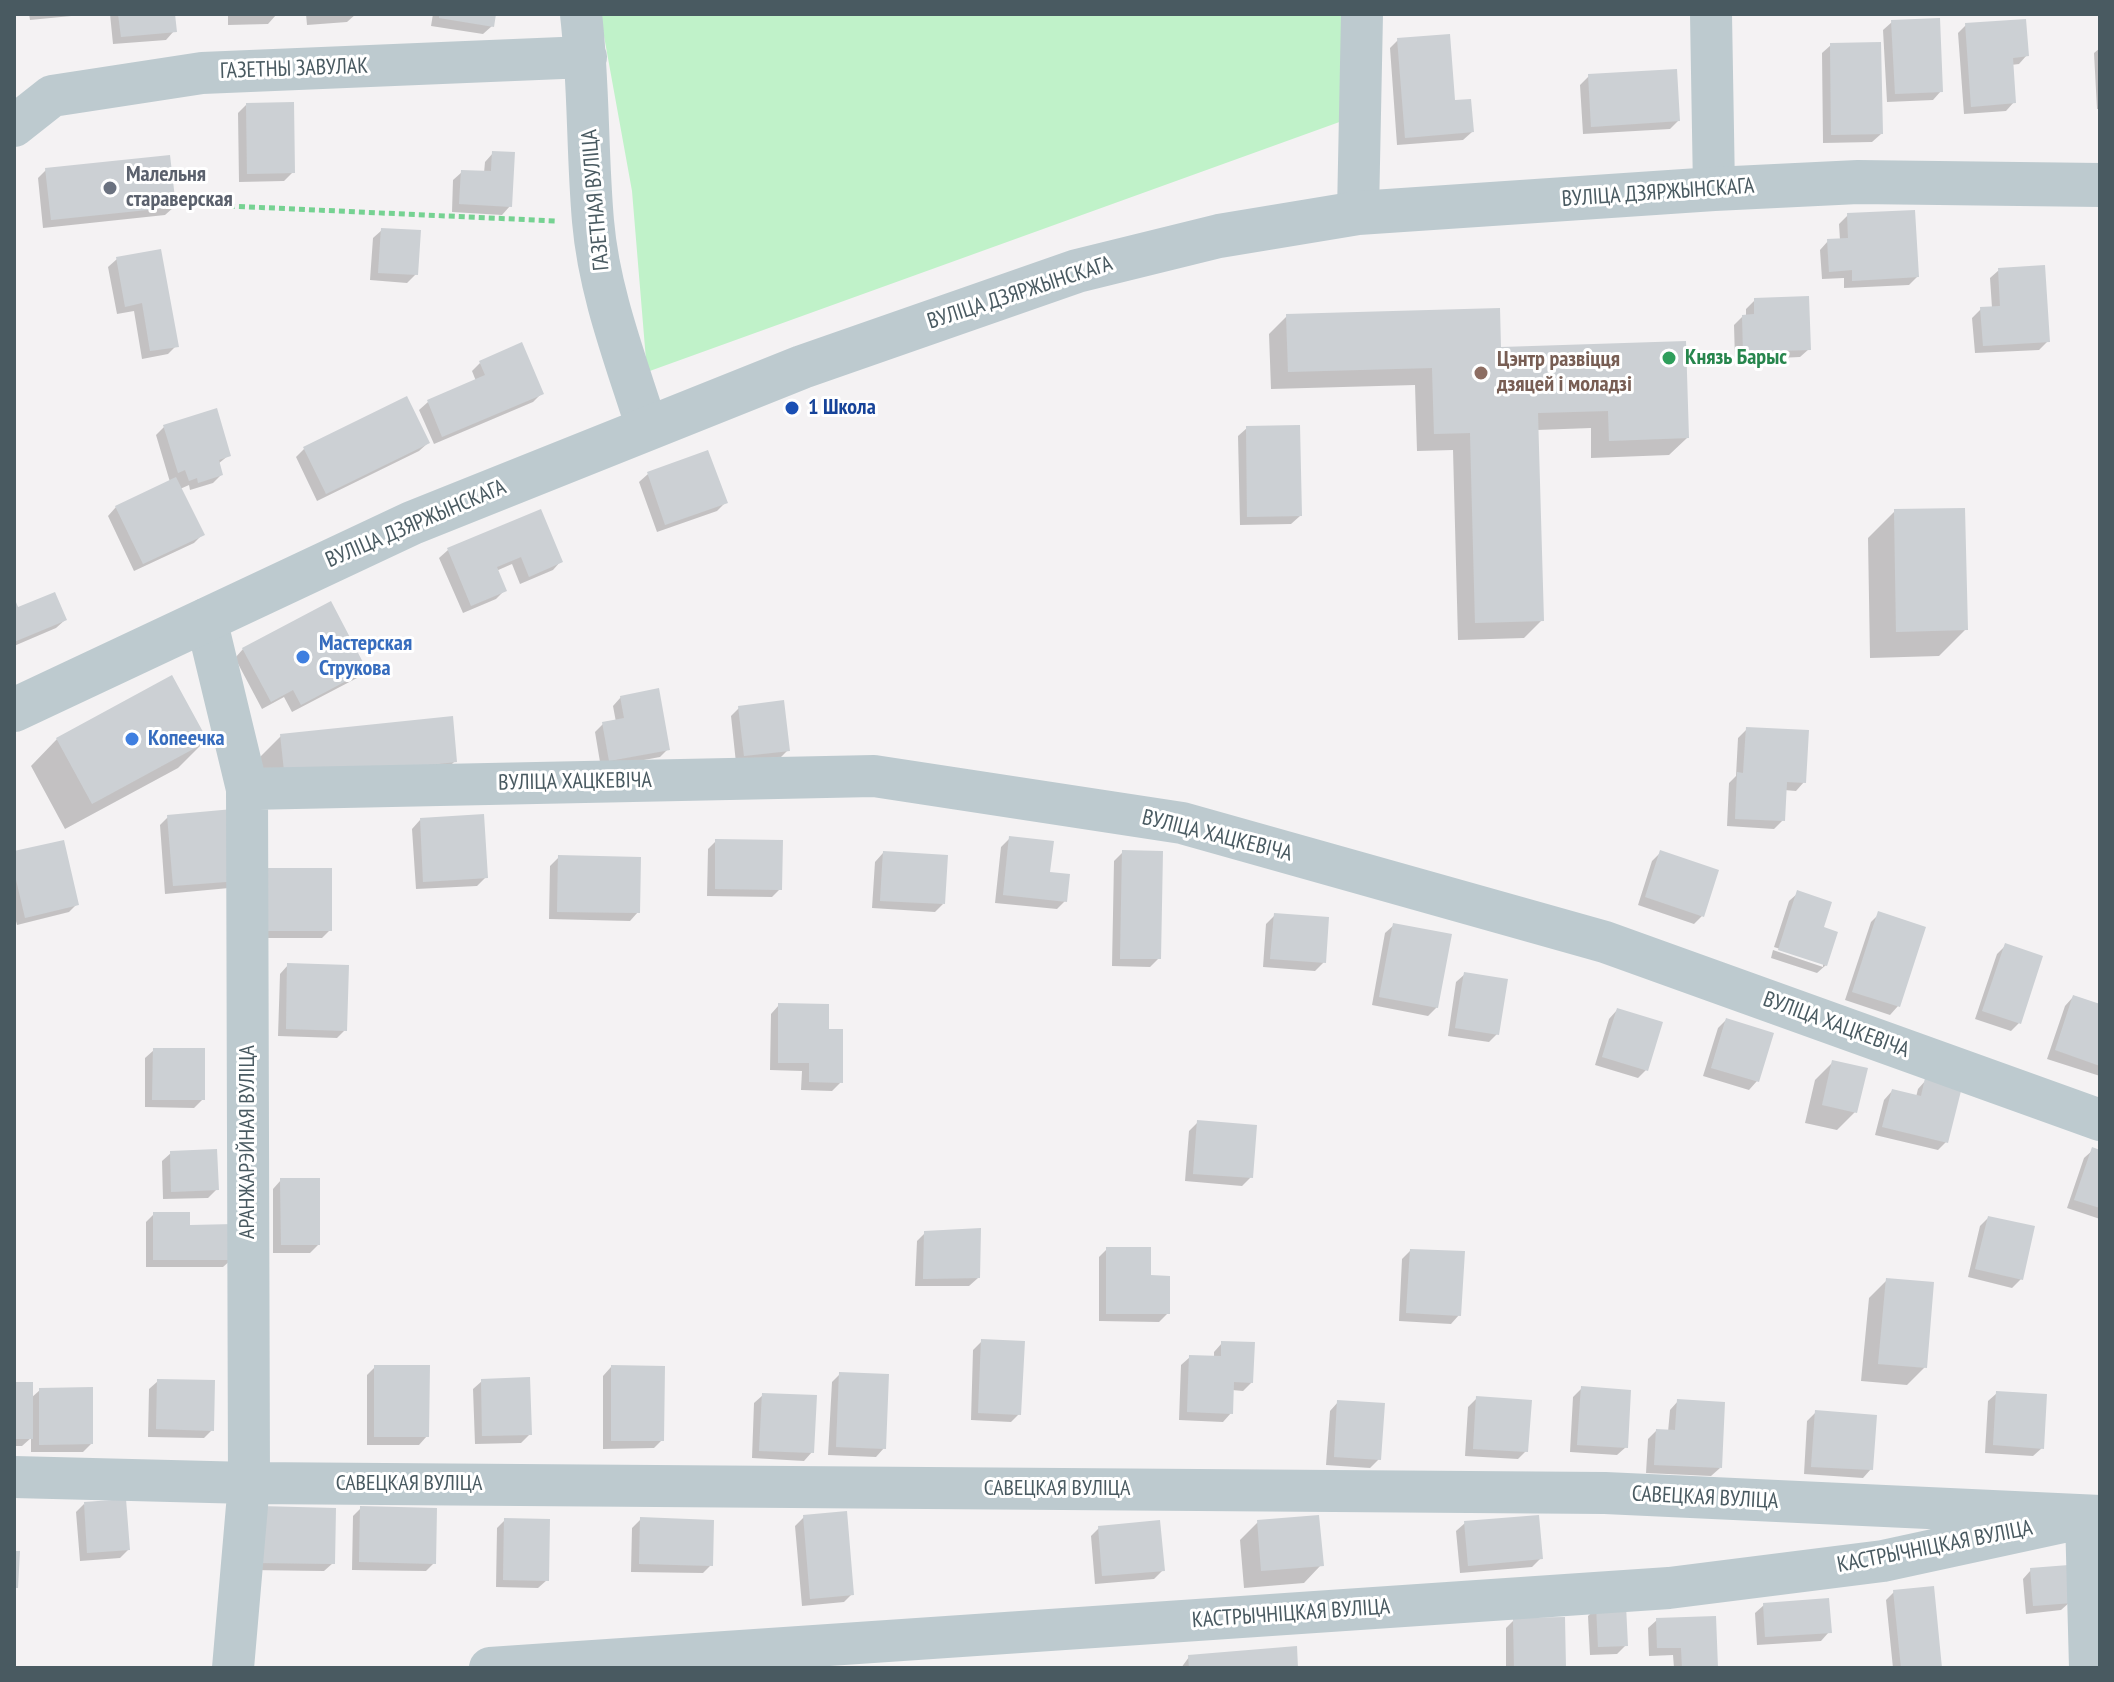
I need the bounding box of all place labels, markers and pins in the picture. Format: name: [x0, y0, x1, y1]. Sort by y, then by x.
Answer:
place label: Малельня стараверская: [126, 162, 233, 214]
marker: Малельня стараверская: [101, 179, 119, 197]
place label: Князь Барыс: [1685, 345, 1787, 371]
place label: Цэнтр развіцця дзяцей і моладзі: [1497, 347, 1632, 398]
marker: Князь Барыс: [1660, 349, 1678, 367]
marker: Цэнтр развіцця дзяцей і моладзі: [1472, 364, 1490, 382]
place label: 1 Школа: [808, 395, 876, 421]
marker: 1 Школа: [783, 399, 801, 417]
place label: Мастерская Струкова: [319, 631, 412, 682]
marker: Мастерская Струкова: [294, 648, 312, 666]
place label: Копеечка: [148, 726, 224, 752]
marker: Копеечка: [123, 730, 141, 748]

